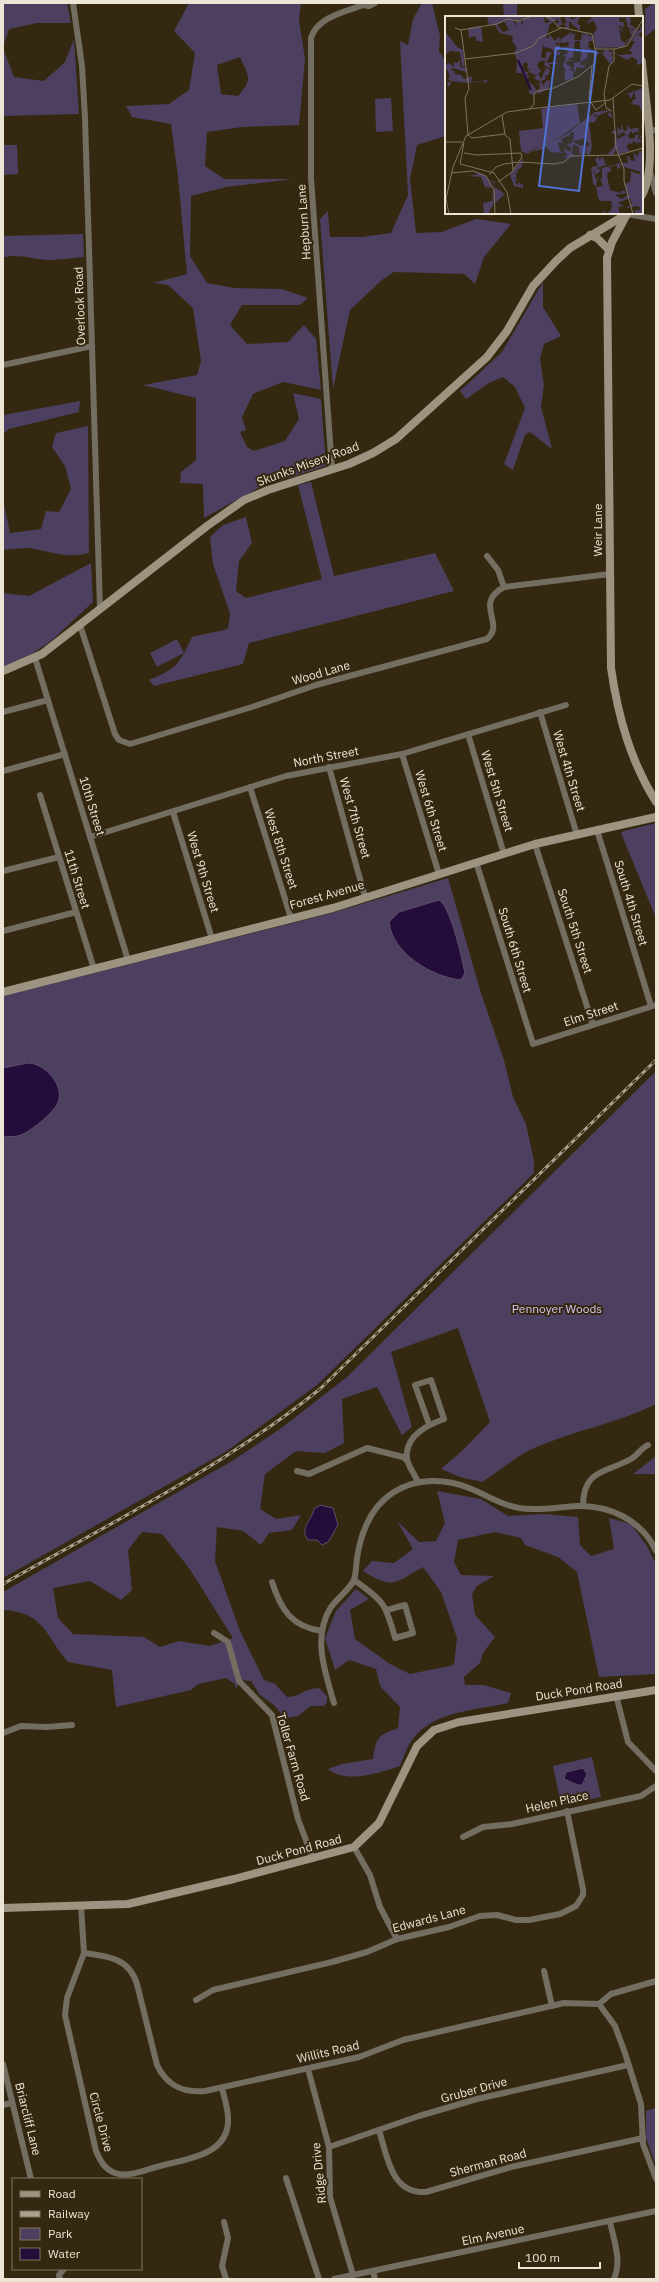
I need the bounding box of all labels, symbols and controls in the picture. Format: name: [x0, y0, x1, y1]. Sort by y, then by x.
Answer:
inset map: [445, 16, 643, 214]
street label: Hepburn Lane: [293, 183, 314, 260]
street label: Overlook Road: [71, 266, 88, 346]
street label: Skunks Misery Road: [255, 438, 361, 489]
street label: Weir Lane: [590, 503, 605, 557]
street label: Wood Lane: [290, 657, 352, 688]
street label: West 4th Street: [550, 729, 589, 813]
street label: North Street: [292, 743, 360, 770]
street label: West 5th Street: [478, 749, 517, 833]
street label: West 6th Street: [412, 769, 451, 853]
street label: 10th Street: [76, 774, 109, 837]
street label: West 7th Street: [337, 775, 374, 860]
street label: West 8th Street: [261, 807, 302, 891]
street label: West 9th Street: [184, 830, 223, 914]
street label: 11th Street: [61, 847, 94, 910]
street label: South 4th Street: [611, 858, 652, 947]
street label: Forest Avenue: [288, 877, 366, 912]
street label: South 5th Street: [555, 887, 596, 975]
street label: South 6th Street: [495, 905, 536, 994]
street label: Elm Street: [562, 998, 620, 1029]
park label: Pennoyer Woods: [512, 1301, 602, 1316]
street label: Duck Pond Road: [534, 1675, 624, 1704]
street label: Toller Farm Road: [274, 1711, 313, 1803]
street label: Helen Place: [524, 1787, 590, 1816]
street label: Duck Pond Road: [254, 1831, 343, 1868]
street label: Edwards Lane: [391, 1901, 467, 1935]
street label: Willits Road: [295, 2037, 361, 2066]
street label: Gruber Drive: [439, 2073, 509, 2106]
street label: Briarcliff Lane: [12, 2081, 45, 2157]
street label: Circle Drive: [86, 2090, 117, 2154]
street label: Ridge Drive: [308, 2141, 329, 2204]
street label: Sherman Road: [448, 2145, 528, 2180]
legend: [12, 2178, 142, 2270]
text: Road: [48, 2186, 76, 2201]
text: Railway: [48, 2206, 90, 2221]
street label: Elm Avenue: [460, 2220, 526, 2248]
text: Park: [48, 2226, 73, 2241]
scale bar: [519, 2244, 600, 2270]
text: Water: [48, 2246, 81, 2261]
text: 100 m: [525, 2250, 560, 2265]

